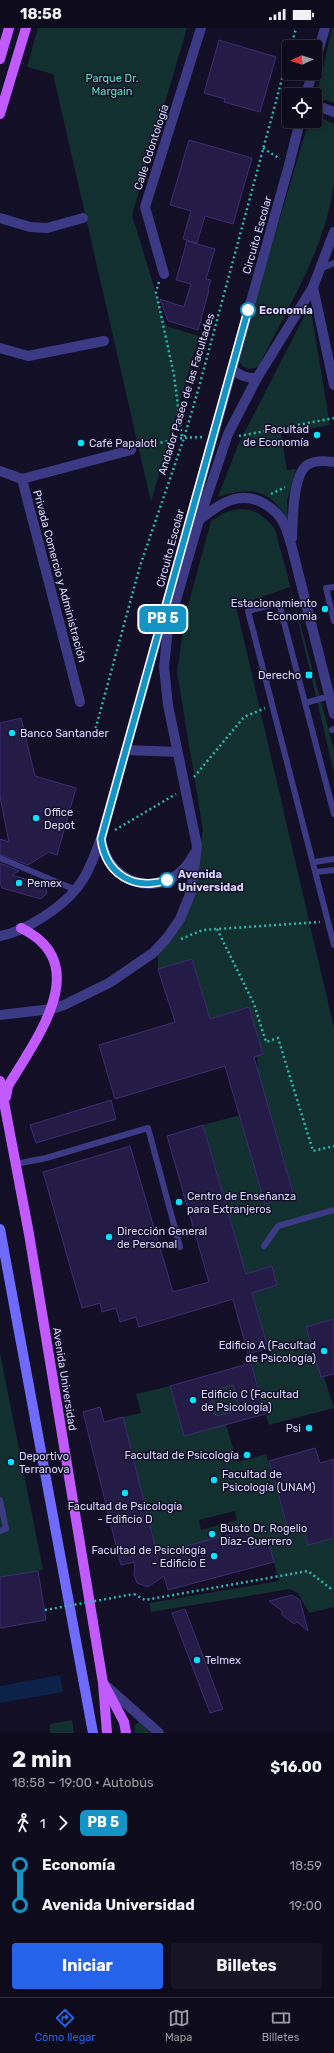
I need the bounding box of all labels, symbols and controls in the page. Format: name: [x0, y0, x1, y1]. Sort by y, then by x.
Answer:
text: 18:58: [20, 5, 62, 23]
north arrow: [282, 40, 322, 80]
map controls: [282, 40, 322, 128]
park label: Parque Dr. Margain: [85, 72, 139, 98]
button: locate: [282, 88, 322, 128]
street label: Calle Odontología: [131, 103, 171, 192]
street label: Circuito Escolar: [240, 194, 275, 276]
marker: Economía: [240, 302, 256, 318]
place label: Economía: [259, 304, 313, 317]
street label: Andador Paseo de las Facultades: [156, 311, 217, 477]
place label: Facultad de Economía: [243, 423, 309, 449]
marker: Facultad de Economía: [312, 430, 322, 440]
place label: Café Papalotl: [89, 437, 157, 450]
marker: Café Papalotl: [76, 438, 86, 448]
street label: Privada Comercio y Administración: [30, 489, 89, 664]
street label: Circuito Escolar: [154, 507, 187, 589]
place label: Estacionamiento Economia: [231, 597, 317, 623]
marker: Estacionamiento Economia: [320, 604, 330, 614]
line badge: PB 5: [135, 606, 191, 632]
text: PB 5: [147, 610, 179, 627]
place label: Derecho: [258, 669, 301, 682]
marker: Derecho: [304, 670, 314, 680]
place label: Banco Santander: [20, 727, 109, 740]
marker: Banco Santander: [7, 728, 17, 738]
place label: Office Depot: [44, 806, 76, 832]
marker: Office Depot: [31, 813, 41, 823]
place label: Avenida Universidad: [178, 868, 244, 894]
marker: Avenida Universidad: [159, 872, 175, 888]
place label: Pemex: [27, 877, 62, 890]
marker: Pemex: [14, 878, 24, 888]
place label: Centro de Enseñanza para Extranjeros: [187, 1190, 296, 1216]
marker: Centro de Enseñanza para Extranjeros: [174, 1197, 184, 1207]
place label: Dirección General de Personal: [117, 1225, 207, 1251]
marker: Dirección General de Personal: [104, 1232, 114, 1242]
street label: Avenida Universidad: [50, 1326, 79, 1432]
place label: Edificio A (Facultad de Psicología): [219, 1339, 316, 1365]
marker: Edificio A (Facultad de Psicología): [319, 1346, 329, 1356]
place label: Edificio C (Facultad de Psicología): [201, 1388, 299, 1414]
marker: Edificio C (Facultad de Psicología): [188, 1395, 198, 1405]
place label: Psi: [286, 1422, 301, 1435]
marker: Psi: [304, 1423, 314, 1433]
place label: Facultad de Psicología: [124, 1449, 239, 1462]
place label: Deportivo Terranova: [19, 1450, 70, 1476]
marker: Facultad de Psicología: [242, 1450, 252, 1460]
marker: Deportivo Terranova: [6, 1457, 16, 1467]
place label: Facultad de Psicología (UNAM): [222, 1468, 316, 1494]
marker: Facultad de Psicología (UNAM): [209, 1475, 219, 1485]
marker: Facultad de Psicología - Edificio D: [120, 1488, 130, 1498]
place label: Facultad de Psicología - Edificio D: [68, 1500, 182, 1526]
place label: Busto Dr. Rogelio Díaz-Guerrero: [220, 1522, 307, 1548]
marker: Busto Dr. Rogelio Díaz-Guerrero: [207, 1529, 217, 1539]
place label: Facultad de Psicología - Edificio E: [91, 1544, 206, 1570]
marker: Facultad de Psicología - Edificio E: [209, 1551, 219, 1561]
place label: Telmex: [205, 1654, 241, 1667]
marker: Telmex: [192, 1655, 202, 1665]
text: 2 min: [12, 1746, 72, 1773]
text: $16.00: [270, 1758, 322, 1776]
text: 18:58 – 19:00 · Autobús: [12, 1775, 154, 1790]
icon: walk: [12, 1812, 34, 1834]
icon: forward: [52, 1812, 74, 1834]
text: PB 5: [88, 1814, 119, 1831]
text: 1: [40, 1816, 46, 1831]
text: Economía: [42, 1856, 115, 1874]
text: 18:59: [289, 1858, 322, 1873]
text: Avenida Universidad: [42, 1896, 195, 1914]
text: 19:00: [289, 1898, 322, 1913]
button: Iniciar: [12, 1943, 163, 1989]
button: Billetes: [171, 1943, 322, 1989]
tab: Cómo llegar: [35, 2007, 95, 2044]
tab: Mapa: [165, 2007, 192, 2044]
tab: Billetes: [262, 2007, 299, 2044]

